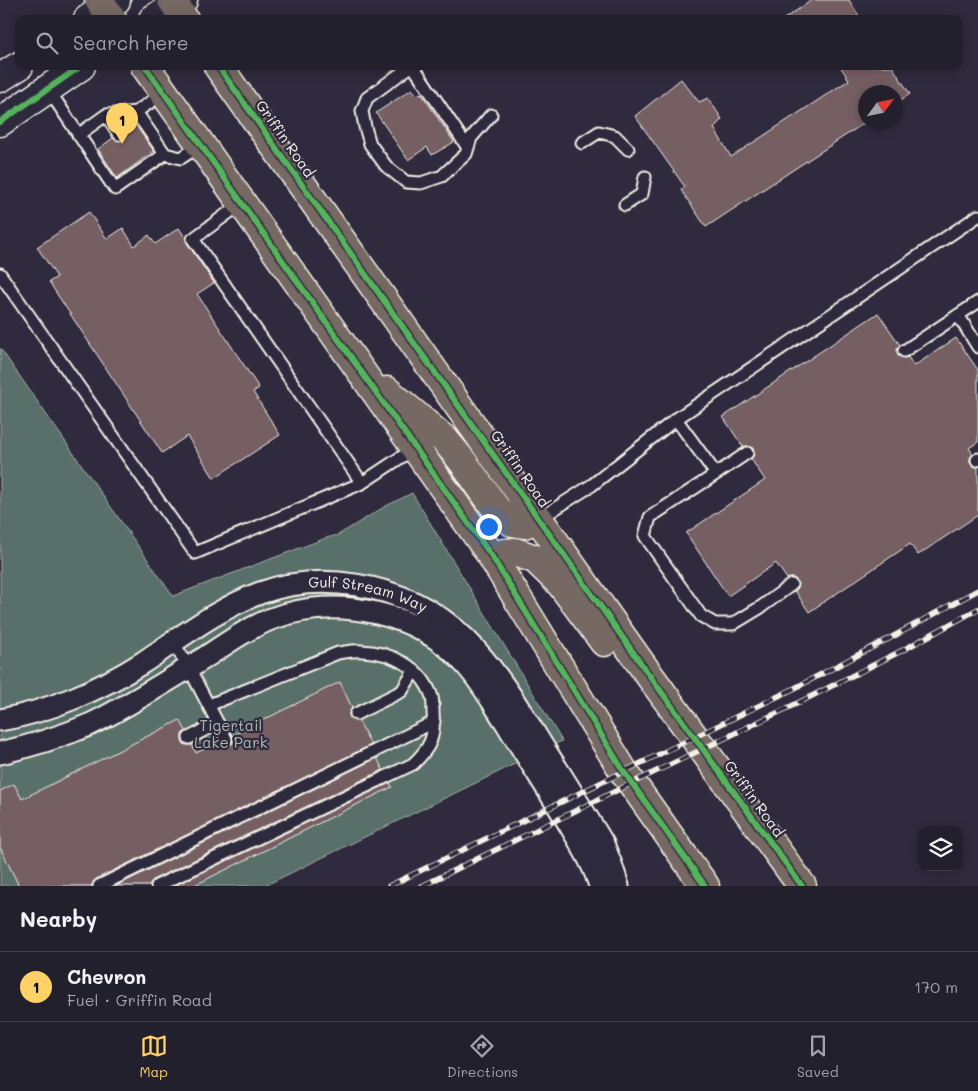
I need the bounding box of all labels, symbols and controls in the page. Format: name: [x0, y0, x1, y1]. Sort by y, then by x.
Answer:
search box: [15, 15, 963, 70]
icon: search: [33, 29, 61, 57]
text: Search here: [73, 30, 189, 55]
north arrow: [858, 85, 903, 130]
street label: Griffin Road: [252, 96, 320, 181]
pin: 1: [106, 103, 138, 144]
street label: Griffin Road: [487, 426, 555, 511]
your location: [476, 514, 502, 540]
street label: Gulf Stream Way: [308, 571, 431, 617]
park label: Tigertail Lake Park: [194, 715, 268, 752]
street label: Griffin Road: [720, 756, 789, 841]
map controls: [918, 826, 963, 871]
button: layers: [918, 826, 963, 871]
text: Nearby: [20, 905, 97, 932]
text: Chevron: [67, 964, 146, 989]
text: 1: [32, 976, 40, 997]
text: 170 m: [914, 976, 958, 997]
text: Fuel · Griffin Road: [67, 989, 212, 1010]
tab: Map: [139, 1032, 168, 1081]
tab: Directions: [447, 1032, 518, 1081]
tab: Saved: [797, 1032, 839, 1081]

